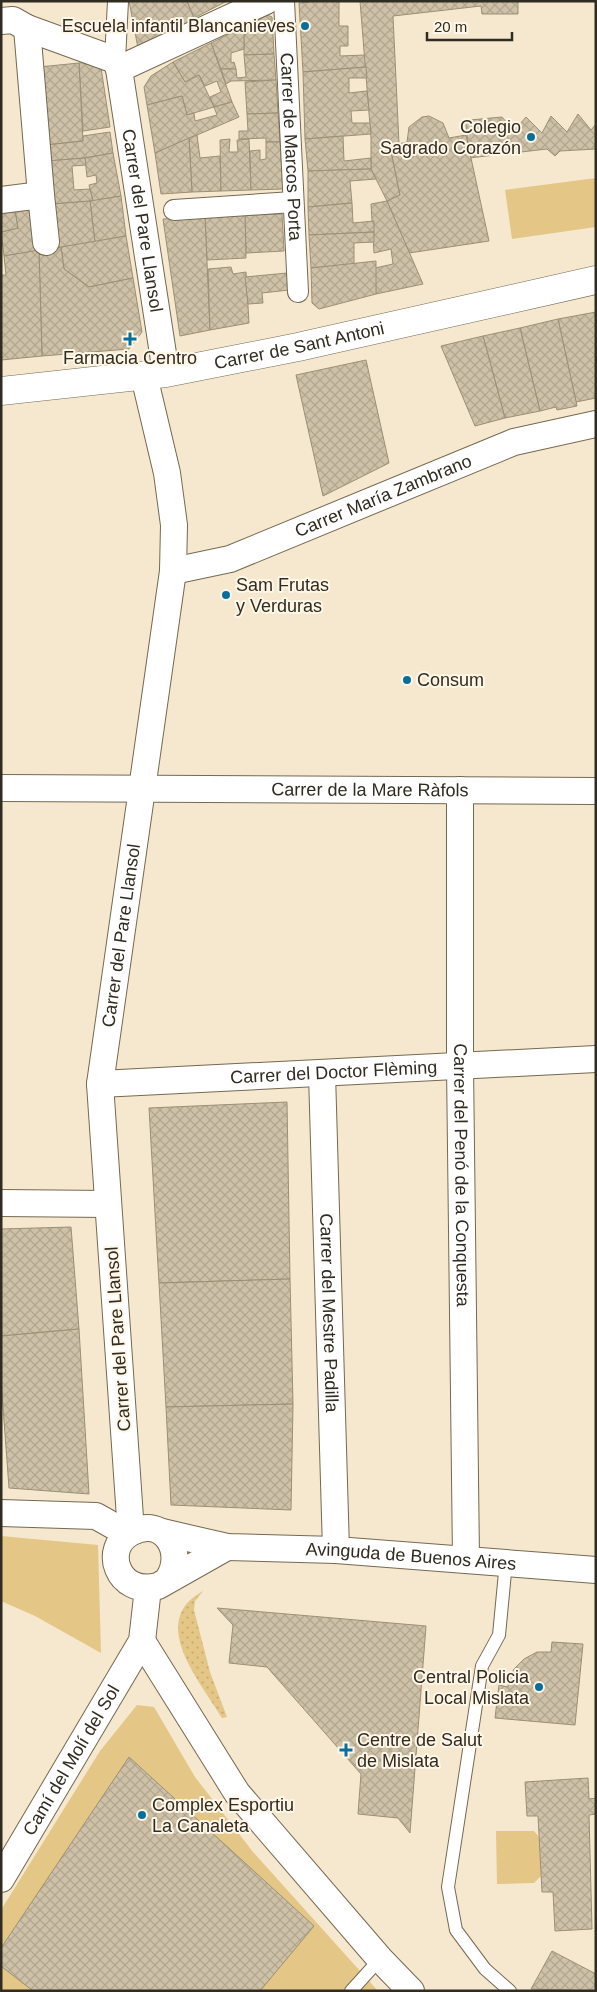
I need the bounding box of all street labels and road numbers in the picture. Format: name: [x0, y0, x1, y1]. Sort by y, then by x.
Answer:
street label: Carrer de Marcos Porta: [277, 52, 306, 242]
street label: Carrer del Pare Llansol: [118, 127, 166, 314]
street label: Carrer de Sant Antoni: [213, 318, 386, 373]
street label: Carrer María Zambrano: [292, 451, 475, 541]
street label: Carrer de la Mare Ràfols: [271, 779, 469, 800]
street label: Carrer del Pare Llansol: [98, 842, 144, 1029]
street label: Carrer del Penó de la Conquesta: [450, 1043, 473, 1308]
street label: Carrer del Doctor Flèming: [230, 1057, 438, 1087]
street label: Carrer del Mestre Padilla: [316, 1213, 342, 1414]
street label: Carrer del Pare Llansol: [102, 1246, 134, 1432]
street label: Avinguda de Buenos Aires: [306, 1539, 517, 1574]
street label: Camí del Molí del Sol: [19, 1682, 124, 1839]

